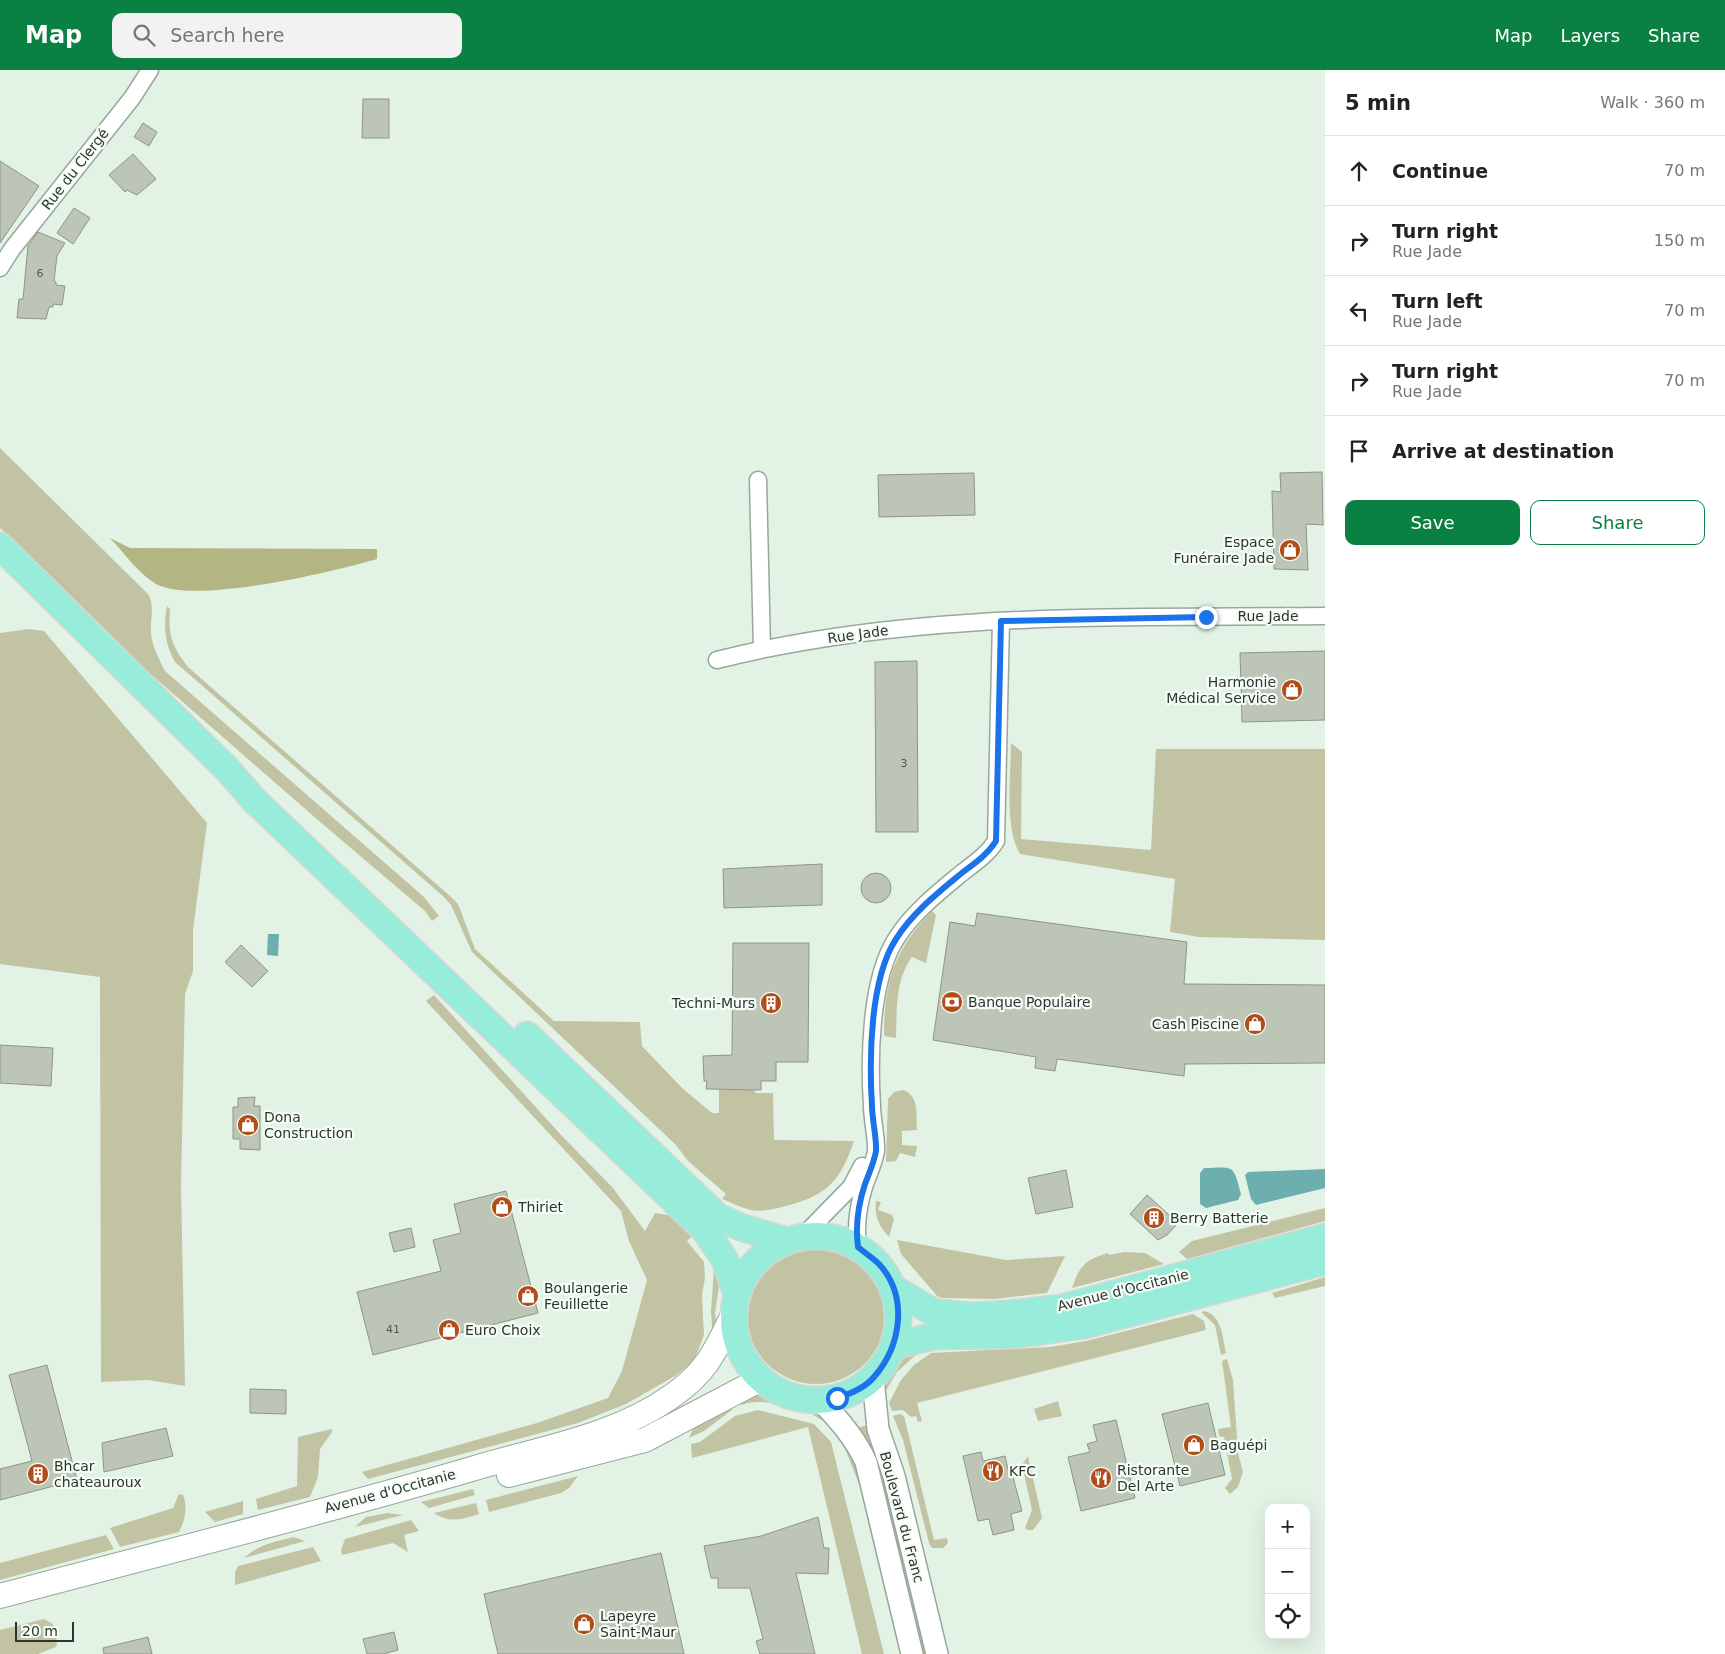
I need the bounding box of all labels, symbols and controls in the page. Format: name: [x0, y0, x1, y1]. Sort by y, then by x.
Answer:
search box: [112, 13, 462, 58]
text: Map: [25, 21, 82, 49]
icon: search: [130, 21, 158, 49]
text: Search here: [170, 24, 284, 46]
text: Map: [1494, 25, 1532, 46]
text: Layers: [1560, 25, 1620, 46]
text: Share: [1648, 25, 1700, 46]
text: 5 min: [1345, 91, 1411, 115]
text: Walk · 360 m: [1600, 93, 1705, 112]
street label: Rue du Clergé: [38, 125, 112, 213]
icon: ahead: [1345, 157, 1373, 185]
text: Continue: [1392, 160, 1488, 182]
text: 70 m: [1664, 161, 1705, 180]
text: Turn right: [1392, 220, 1498, 242]
icon: right: [1345, 227, 1373, 255]
text: 150 m: [1654, 231, 1705, 250]
text: Rue Jade: [1392, 242, 1462, 261]
house number: 6: [37, 267, 44, 280]
text: Turn left: [1392, 290, 1483, 312]
icon: left: [1345, 297, 1373, 325]
text: 70 m: [1664, 301, 1705, 320]
text: Rue Jade: [1392, 312, 1462, 331]
text: Turn right: [1392, 360, 1498, 382]
icon: right: [1345, 367, 1373, 395]
text: 70 m: [1664, 371, 1705, 390]
text: Rue Jade: [1392, 382, 1462, 401]
icon: arrive: [1345, 437, 1373, 465]
text: Arrive at destination: [1392, 440, 1614, 462]
button: Save: [1345, 500, 1520, 545]
button: Share: [1530, 500, 1705, 545]
place label: Espace Funéraire Jade: [1173, 534, 1274, 566]
shop icon: Espace Funéraire Jade: [1278, 538, 1302, 562]
route end: [1195, 606, 1218, 629]
street label: Rue Jade: [1237, 608, 1299, 624]
street label: Rue Jade: [827, 622, 889, 646]
place label: Harmonie Médical Service: [1166, 674, 1276, 706]
shop icon: Harmonie Médical Service: [1280, 678, 1304, 702]
house number: 3: [901, 757, 908, 770]
bank icon: Banque Populaire: [940, 990, 964, 1014]
building icon: Techni-Murs: [759, 991, 783, 1015]
place label: Banque Populaire: [968, 994, 1091, 1010]
place label: Techni-Murs: [671, 995, 755, 1011]
shop icon: Cash Piscine: [1243, 1012, 1267, 1036]
place label: Cash Piscine: [1152, 1016, 1239, 1032]
place label: Dona Construction: [264, 1109, 353, 1141]
shop icon: Dona Construction: [236, 1113, 260, 1137]
shop icon: Thiriet: [490, 1195, 514, 1219]
place label: Thiriet: [517, 1199, 564, 1215]
building icon: Berry Batterie: [1142, 1206, 1166, 1230]
place label: Berry Batterie: [1170, 1210, 1268, 1226]
street label: Avenue d'Occitanie: [1056, 1266, 1190, 1314]
place label: Boulangerie Feuillette: [544, 1280, 628, 1312]
shop icon: Boulangerie Feuillette: [516, 1284, 540, 1308]
shop icon: Euro Choix: [437, 1318, 461, 1342]
place label: Euro Choix: [465, 1322, 541, 1338]
house number: 41: [386, 1323, 400, 1336]
route start: [826, 1387, 849, 1410]
shop icon: Baguépi: [1182, 1433, 1206, 1457]
place label: Baguépi: [1210, 1437, 1267, 1453]
street label: Boulevard du Franc: [877, 1450, 927, 1584]
place label: Bhcar chateauroux: [54, 1458, 142, 1490]
restaurant icon: KFC: [981, 1459, 1005, 1483]
building icon: Bhcar chateauroux: [26, 1462, 50, 1486]
place label: Ristorante Del Arte: [1117, 1462, 1189, 1494]
place label: KFC: [1009, 1463, 1036, 1479]
street label: Avenue d'Occitanie: [323, 1466, 457, 1516]
restaurant icon: Ristorante Del Arte: [1089, 1466, 1113, 1490]
map controls: [1265, 1504, 1310, 1639]
button: +: [1265, 1504, 1310, 1549]
button: −: [1265, 1549, 1310, 1594]
button: locate: [1265, 1594, 1310, 1639]
place label: Lapeyre Saint-Maur: [600, 1608, 676, 1640]
shop icon: Lapeyre Saint-Maur: [572, 1612, 596, 1636]
scale bar: [15, 1619, 74, 1642]
text: 20 m: [22, 1623, 58, 1639]

